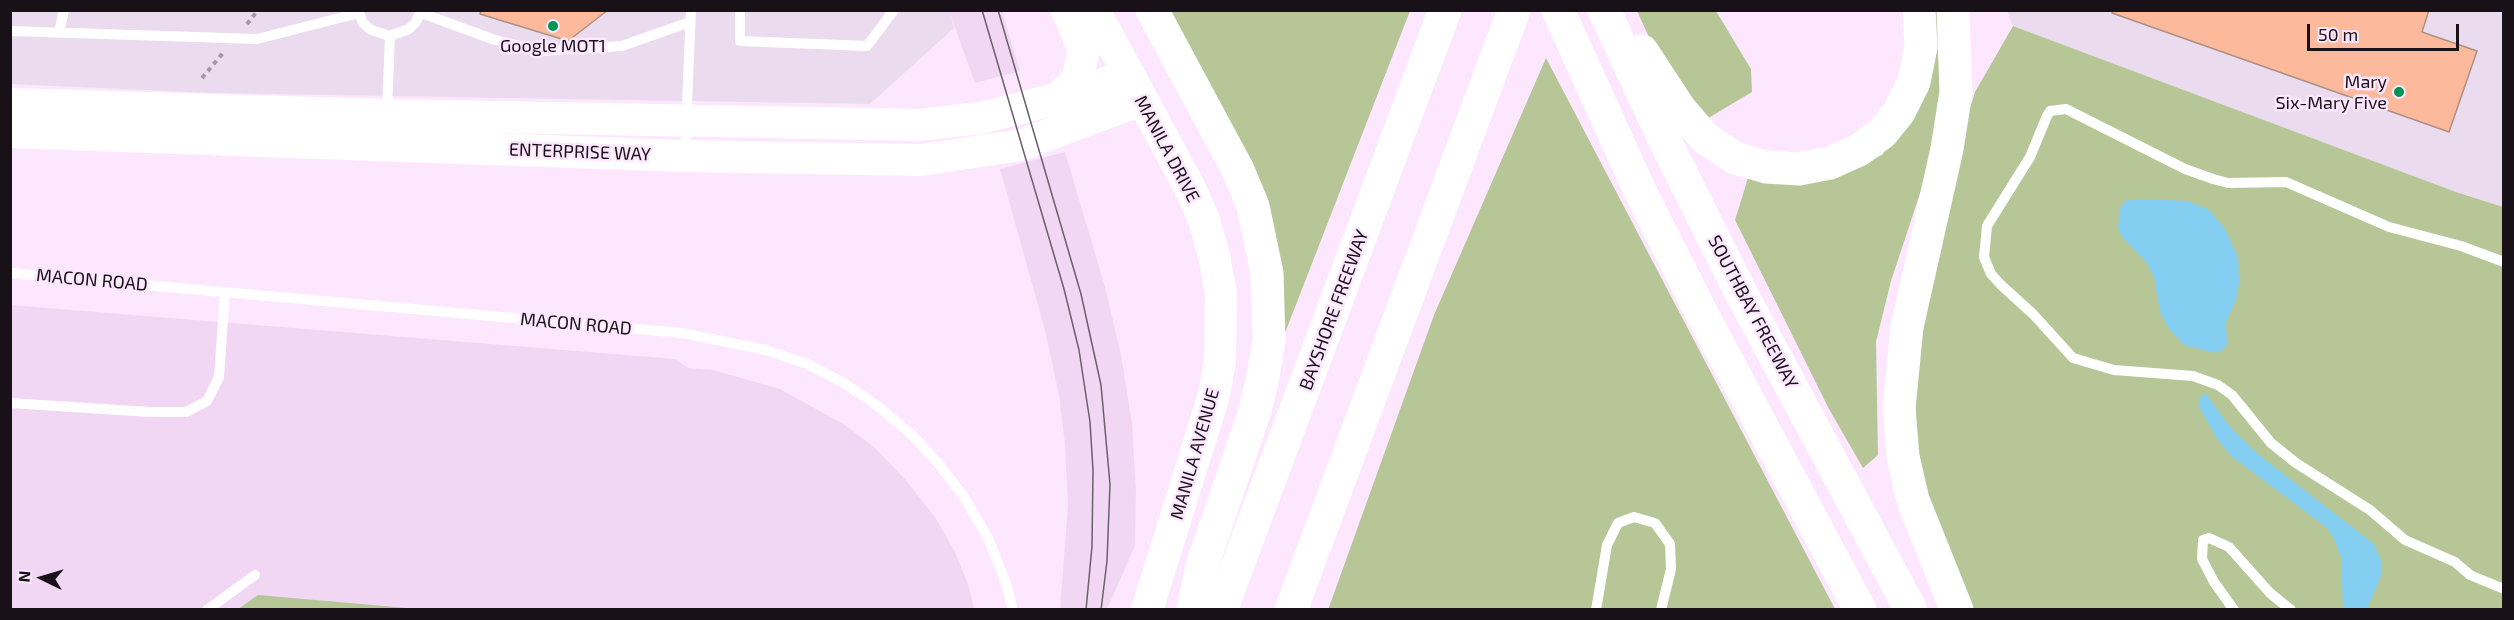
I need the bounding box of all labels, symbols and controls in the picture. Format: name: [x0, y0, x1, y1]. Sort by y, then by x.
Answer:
scale bar: [2310, 12, 2462, 50]
marker: Google MOT1: [546, 19, 560, 33]
text: 50 m: [2318, 23, 2358, 45]
place label: Google MOT1: [500, 35, 606, 57]
place label: Mary Six-Mary Five: [2275, 71, 2387, 113]
marker: Mary Six-Mary Five: [2392, 85, 2406, 99]
street label: MANILA DRIVE: [1130, 92, 1204, 206]
street label: ENTERPRISE WAY: [509, 139, 651, 165]
street label: BAYSHORE FREEWAY: [1295, 227, 1373, 393]
street label: SOUTHBAY FREEWAY: [1703, 232, 1803, 392]
street label: MACON ROAD: [35, 264, 149, 296]
street label: MACON ROAD: [519, 308, 633, 340]
street label: MANILA AVENUE: [1166, 386, 1224, 522]
north arrow: [12, 548, 72, 608]
text: N: [14, 570, 34, 583]

